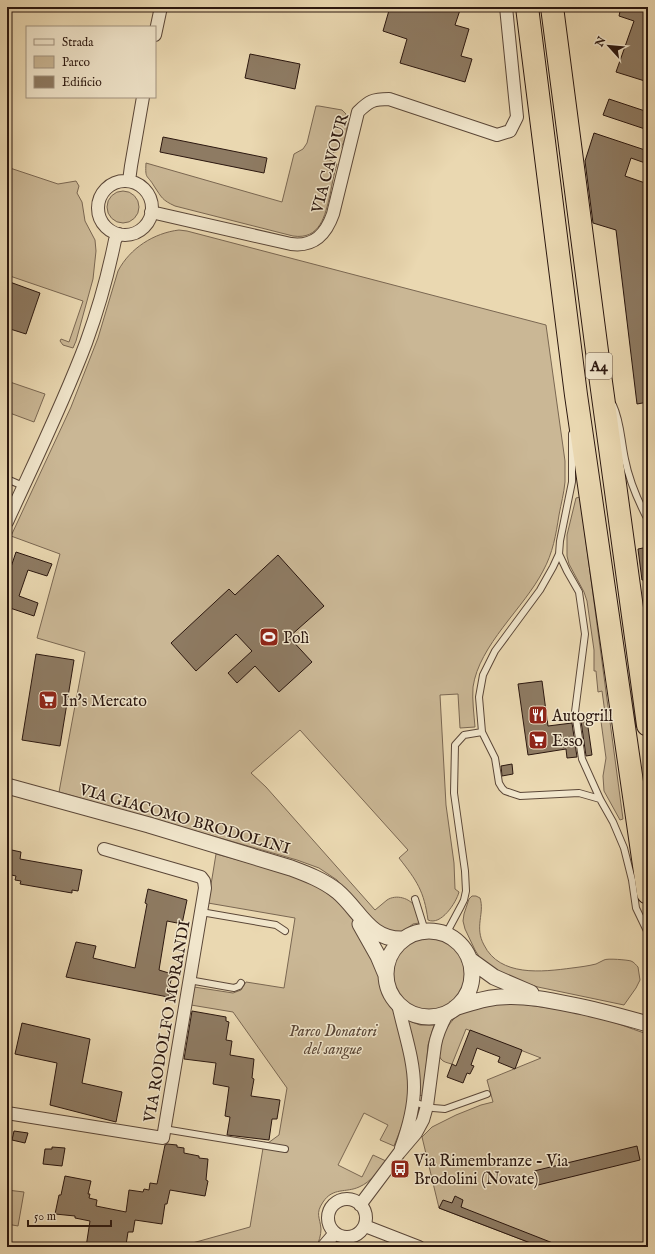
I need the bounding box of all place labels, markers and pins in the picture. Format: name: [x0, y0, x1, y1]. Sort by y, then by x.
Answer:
sports icon: Polì: [258, 626, 280, 648]
place label: Polì: [283, 629, 309, 649]
supermarket icon: In's Mercato: [37, 689, 59, 711]
place label: In's Mercato: [62, 692, 147, 712]
restaurant icon: Autogrill: [527, 704, 549, 726]
place label: Autogrill: [551, 707, 613, 727]
supermarket icon: Esso: [527, 729, 549, 751]
place label: Esso: [552, 732, 583, 752]
place label: Via Rimembranze - Via Brodolini (Novate): [413, 1152, 568, 1190]
bus stop icon: Via Rimembranze - Via Brodolini (Novate): [389, 1158, 411, 1180]

